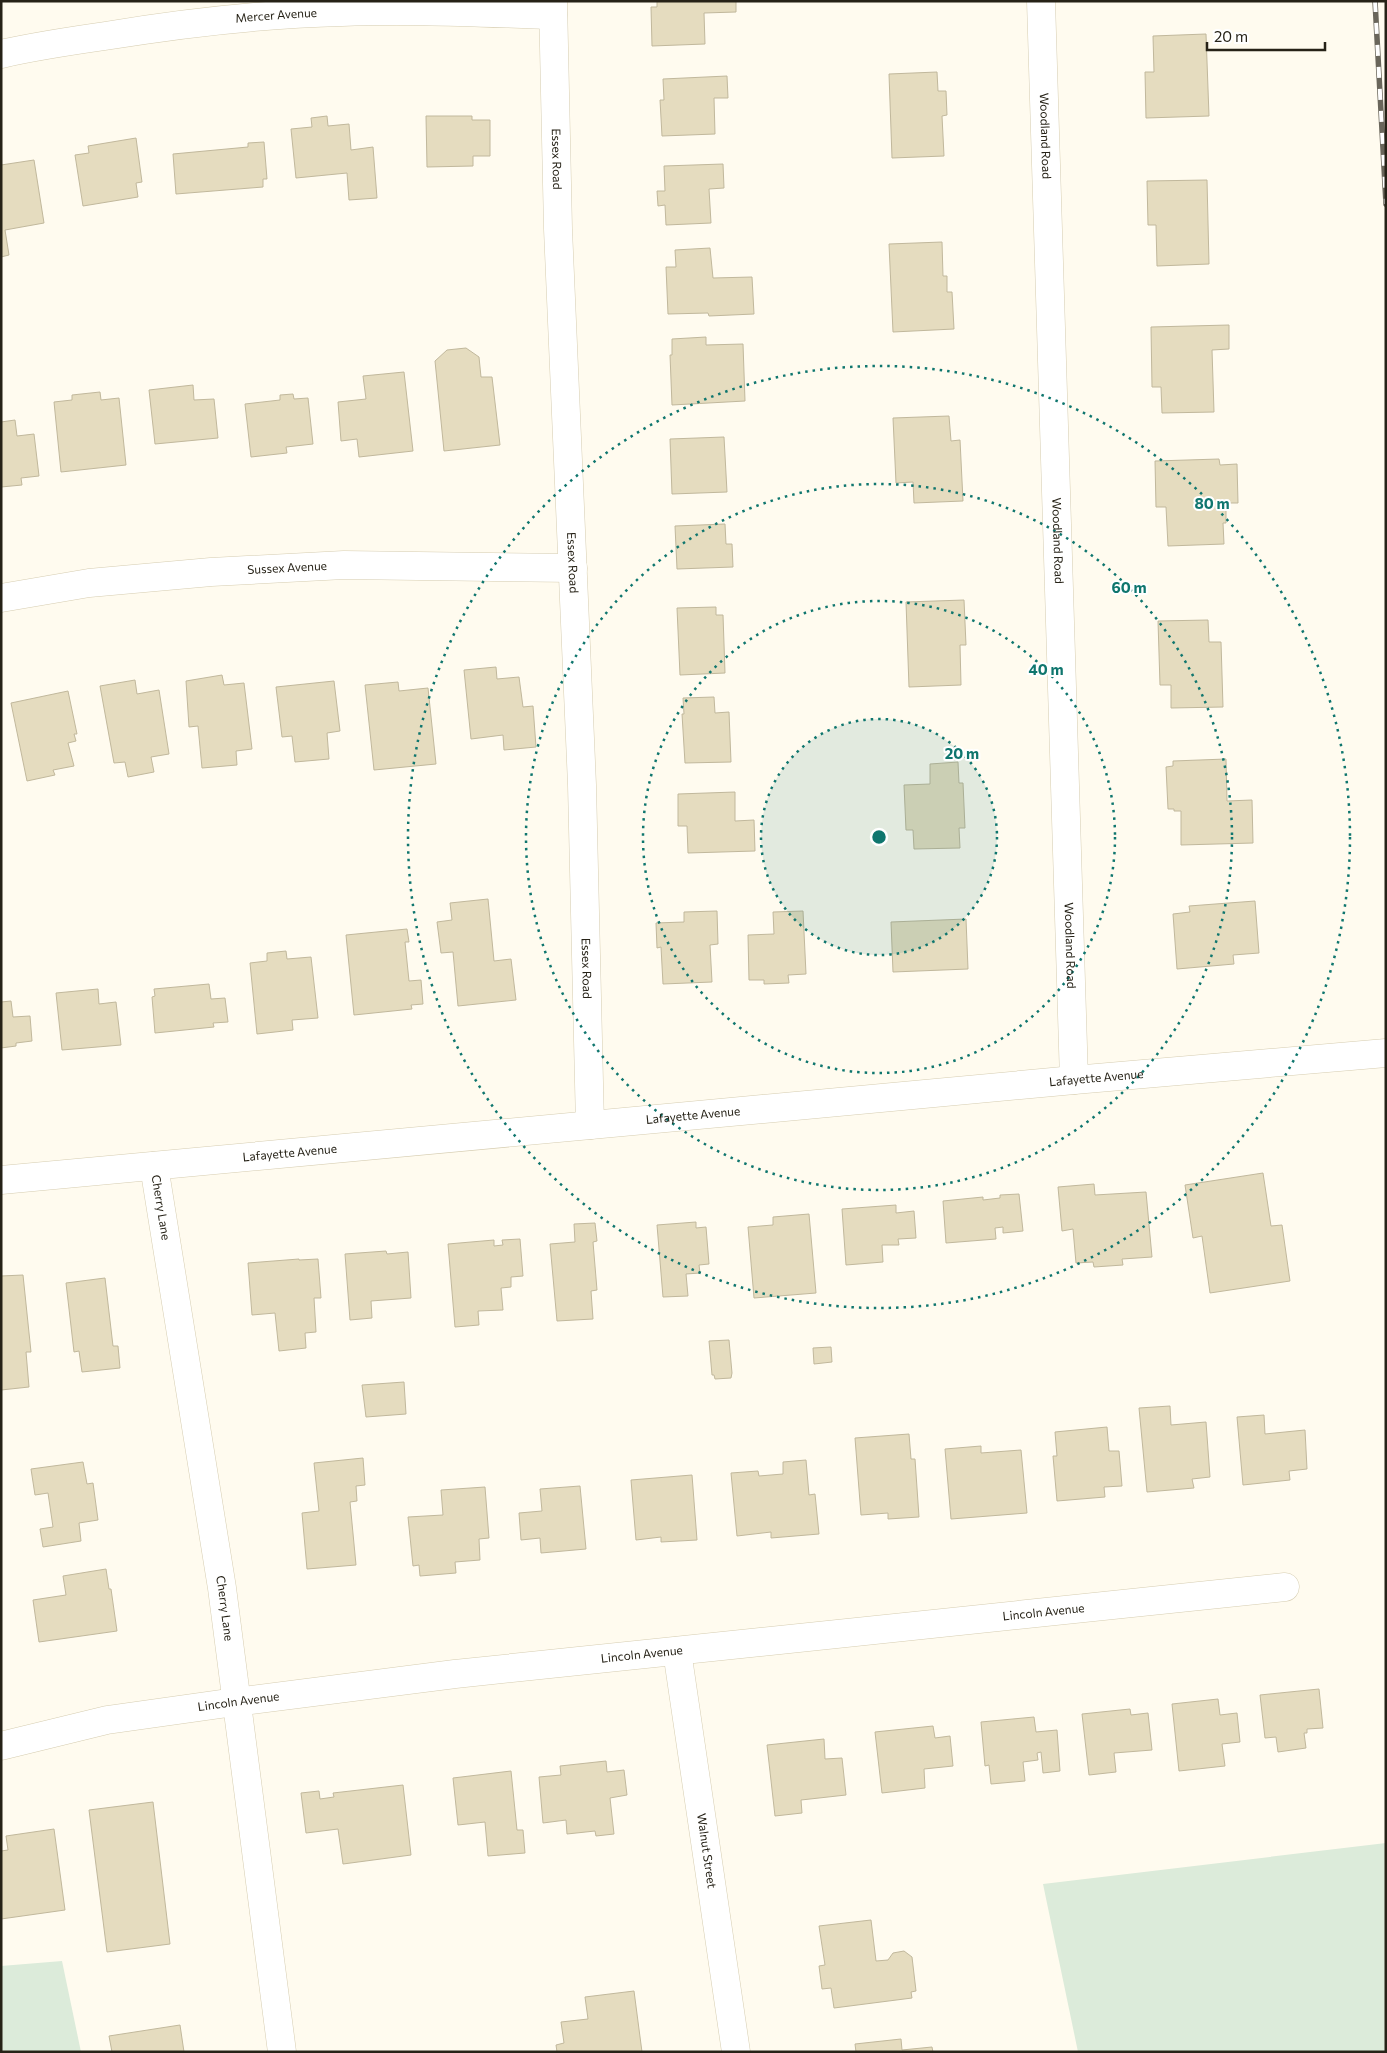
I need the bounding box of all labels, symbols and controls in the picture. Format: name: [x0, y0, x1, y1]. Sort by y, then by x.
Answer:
street label: Mercer Avenue: [235, 5, 317, 25]
scale bar: [1207, 20, 1324, 52]
text: 20 m: [1214, 27, 1248, 45]
street label: Woodland Road: [1038, 93, 1054, 179]
street label: Essex Road: [550, 128, 565, 190]
text: 80 m: [1194, 494, 1230, 512]
street label: Woodland Road: [1050, 497, 1067, 584]
street label: Essex Road: [565, 532, 582, 593]
street label: Sussex Avenue: [247, 558, 327, 576]
text: 60 m: [1111, 578, 1147, 596]
text: 40 m: [1028, 660, 1064, 678]
text: 20 m: [945, 744, 979, 762]
centre of rings: [870, 828, 888, 846]
street label: Woodland Road: [1063, 902, 1079, 989]
street label: Essex Road: [580, 938, 595, 999]
street label: Lafayette Avenue: [1048, 1066, 1144, 1088]
street label: Lafayette Avenue: [645, 1103, 741, 1126]
street label: Lafayette Avenue: [242, 1141, 337, 1163]
street label: Cherry Lane: [150, 1174, 174, 1241]
street label: Cherry Lane: [214, 1574, 237, 1642]
street label: Lincoln Avenue: [1002, 1600, 1085, 1623]
street label: Lincoln Avenue: [600, 1642, 683, 1665]
street label: Lincoln Avenue: [197, 1688, 280, 1713]
street label: Walnut Street: [695, 1812, 720, 1889]

